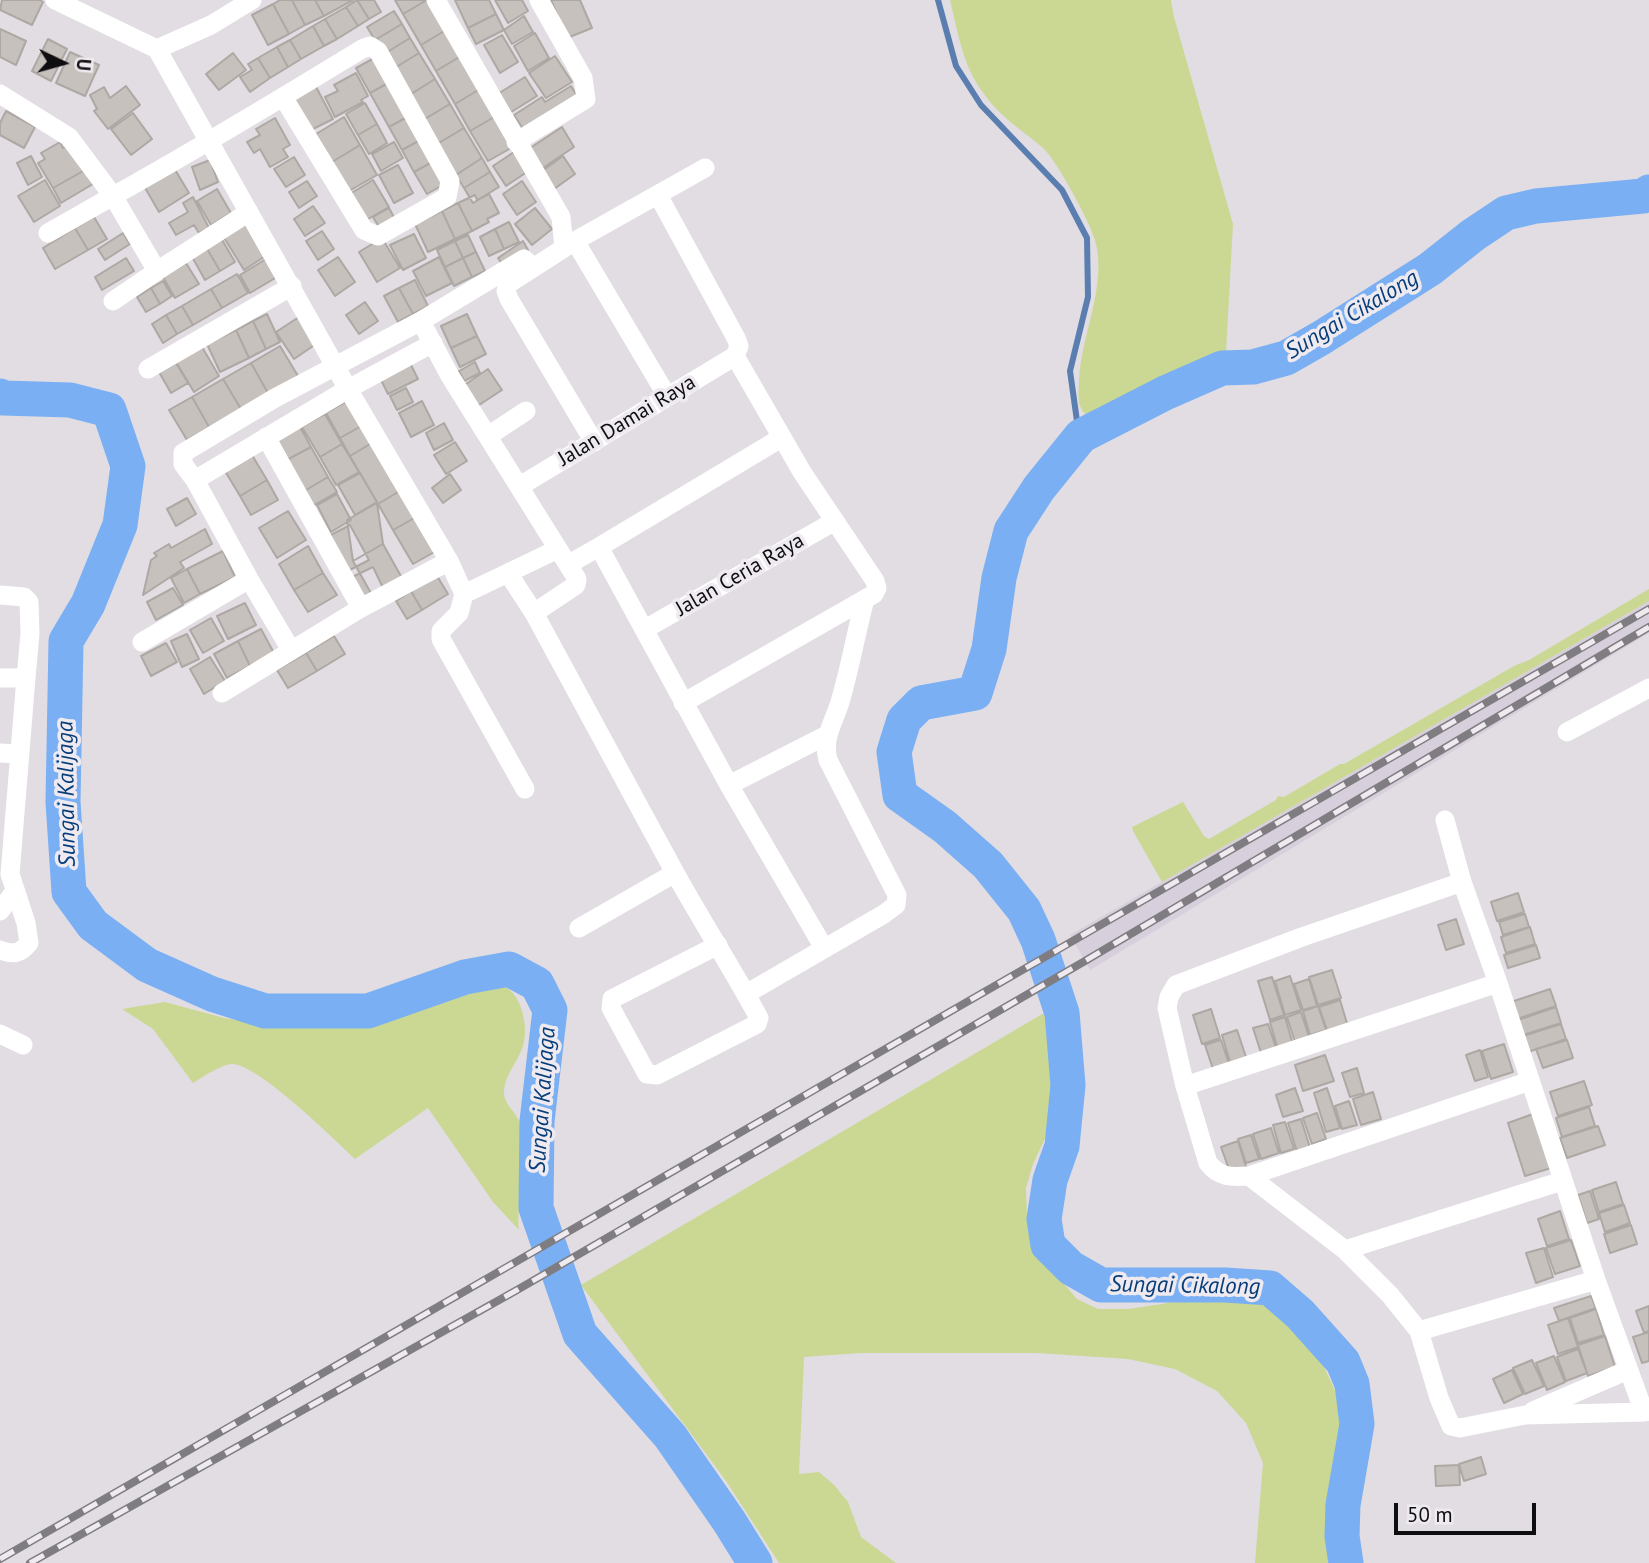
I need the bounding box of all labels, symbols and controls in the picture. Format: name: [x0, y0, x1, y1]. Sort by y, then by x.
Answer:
north arrow: [28, 28, 98, 98]
text: U: [71, 58, 96, 72]
water label: Sungai Cikalong: [1280, 264, 1424, 366]
street label: Jalan Damai Raya: [554, 370, 700, 472]
street label: Jalan Ceria Raya: [671, 528, 809, 622]
water label: Sungai Kalijaga: [52, 721, 82, 867]
water label: Sungai Kalijaga: [524, 1026, 562, 1174]
water label: Sungai Cikalong: [1110, 1271, 1260, 1301]
scale bar: [1397, 1490, 1539, 1534]
text: 50 m: [1407, 1501, 1453, 1528]

